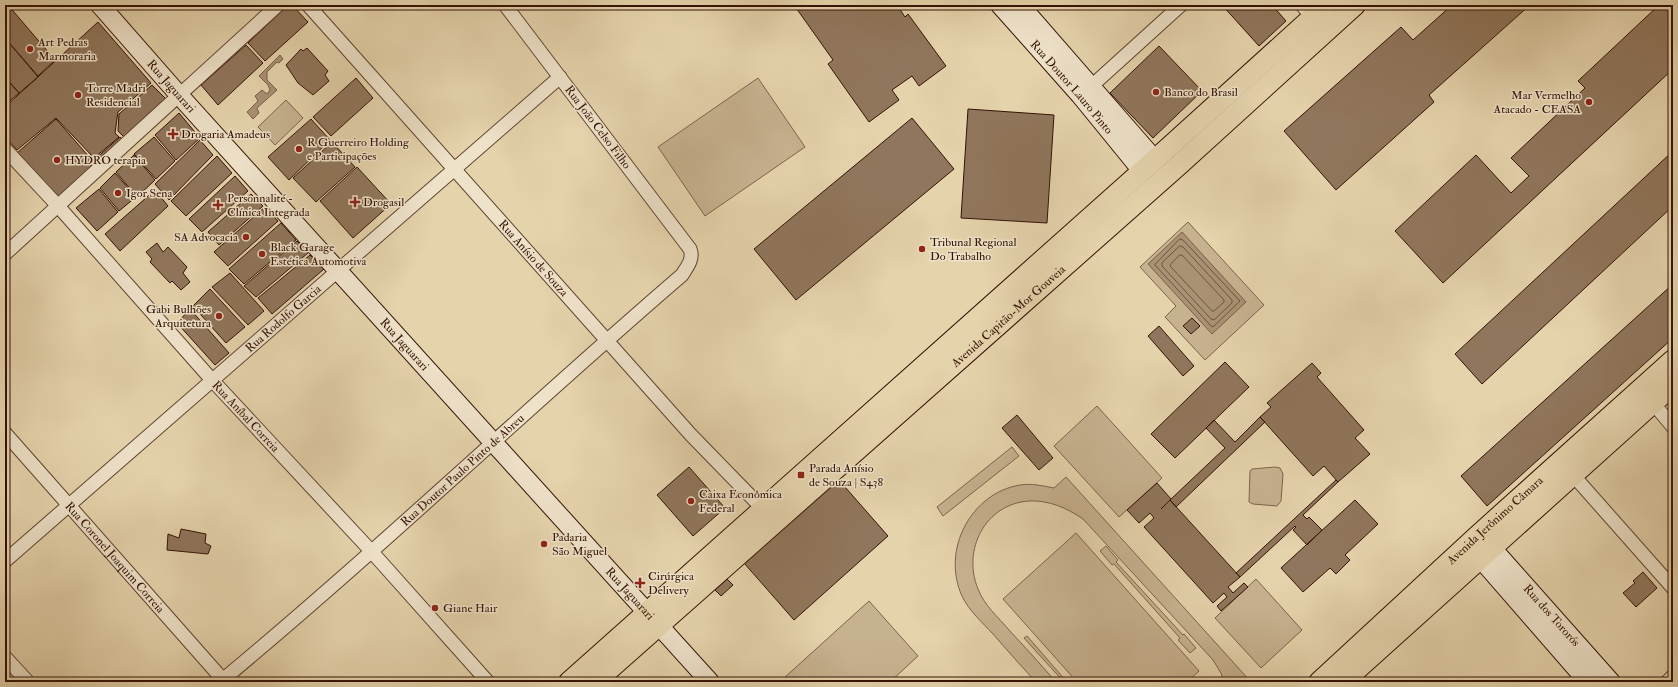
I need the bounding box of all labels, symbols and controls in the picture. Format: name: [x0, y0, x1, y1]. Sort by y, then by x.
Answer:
place label: Art Pedras Marmoraria: [37, 35, 97, 64]
street label: Rua Doutor Lauro Pinto: [1027, 37, 1116, 138]
marker: Art Pedras Marmoraria: [25, 44, 35, 54]
street label: Rua Jaguarari: [143, 57, 198, 116]
place label: Torre Madri Residencial: [86, 81, 146, 110]
street label: Rua João Celso Filho: [561, 83, 634, 172]
place label: Banco do Brasil: [1164, 85, 1238, 100]
marker: Banco do Brasil: [1151, 87, 1161, 97]
place label: Mar Vermelho Atacado - CEASA: [1493, 88, 1581, 117]
marker: Torre Madri Residencial: [73, 90, 83, 100]
marker: Mar Vermelho Atacado - CEASA: [1584, 97, 1594, 107]
place label: Drogaria Amadeus: [181, 127, 270, 142]
marker: Drogaria Amadeus: [168, 129, 178, 139]
place label: R Guerreiro Holding e Participações: [307, 135, 410, 164]
marker: R Guerreiro Holding e Participações: [294, 144, 304, 154]
place label: HYDRO terapia: [65, 153, 147, 168]
marker: HYDRO terapia: [52, 155, 62, 165]
place label: Igor Sena: [126, 186, 173, 201]
marker: Igor Sena: [113, 188, 123, 198]
place label: Personnalité - Clínica Integrada: [227, 191, 311, 220]
place label: Drogasil: [363, 195, 404, 210]
marker: Drogasil: [350, 197, 360, 207]
marker: Personnalité - Clínica Integrada: [212, 199, 224, 211]
street label: Rua Anísio de Souza: [495, 217, 572, 301]
place label: SA Advocacia: [174, 230, 239, 245]
marker: SA Advocacia: [241, 232, 251, 242]
place label: Tribunal Regional Do Trabalho: [930, 235, 1017, 264]
place label: Black Garage Estética Automotiva: [270, 240, 368, 269]
marker: Tribunal Regional Do Trabalho: [917, 244, 927, 254]
marker: Black Garage Estética Automotiva: [257, 249, 267, 259]
street label: Avenida Capitão-Mor Gouveia: [948, 261, 1069, 372]
street label: Rua Rodolfo Garcia: [242, 281, 325, 356]
place label: Gabi Bulhões Arquitetura: [146, 302, 212, 331]
marker: Gabi Bulhões Arquitetura: [214, 311, 224, 321]
street label: Rua Jaguarari: [377, 315, 432, 374]
street label: Rua Aníbal Correia: [209, 378, 283, 456]
street label: Rua Doutor Paulo Pinto de Abreu: [398, 411, 527, 530]
place label: Parada Anísio de Souza | S438: [809, 461, 883, 490]
marker: Parada Anísio de Souza | S438: [796, 470, 806, 480]
street label: Avenida Jerônimo Câmara: [1443, 473, 1547, 569]
place label: Caixa Econômica Federal: [699, 487, 783, 516]
marker: Caixa Econômica Federal: [686, 496, 696, 506]
street label: Rua Coronel Joaquim Correia: [61, 499, 168, 617]
place label: Padaria São Miguel: [552, 530, 607, 559]
marker: Padaria São Miguel: [539, 539, 549, 549]
street label: Rua Jaguarari: [602, 564, 657, 623]
place label: Cirúrgica Delivery: [648, 569, 695, 598]
marker: Cirúrgica Delivery: [635, 578, 645, 588]
street label: Rua dos Tororós: [1520, 581, 1583, 650]
place label: Giane Hair: [443, 601, 498, 616]
marker: Giane Hair: [430, 603, 440, 613]

